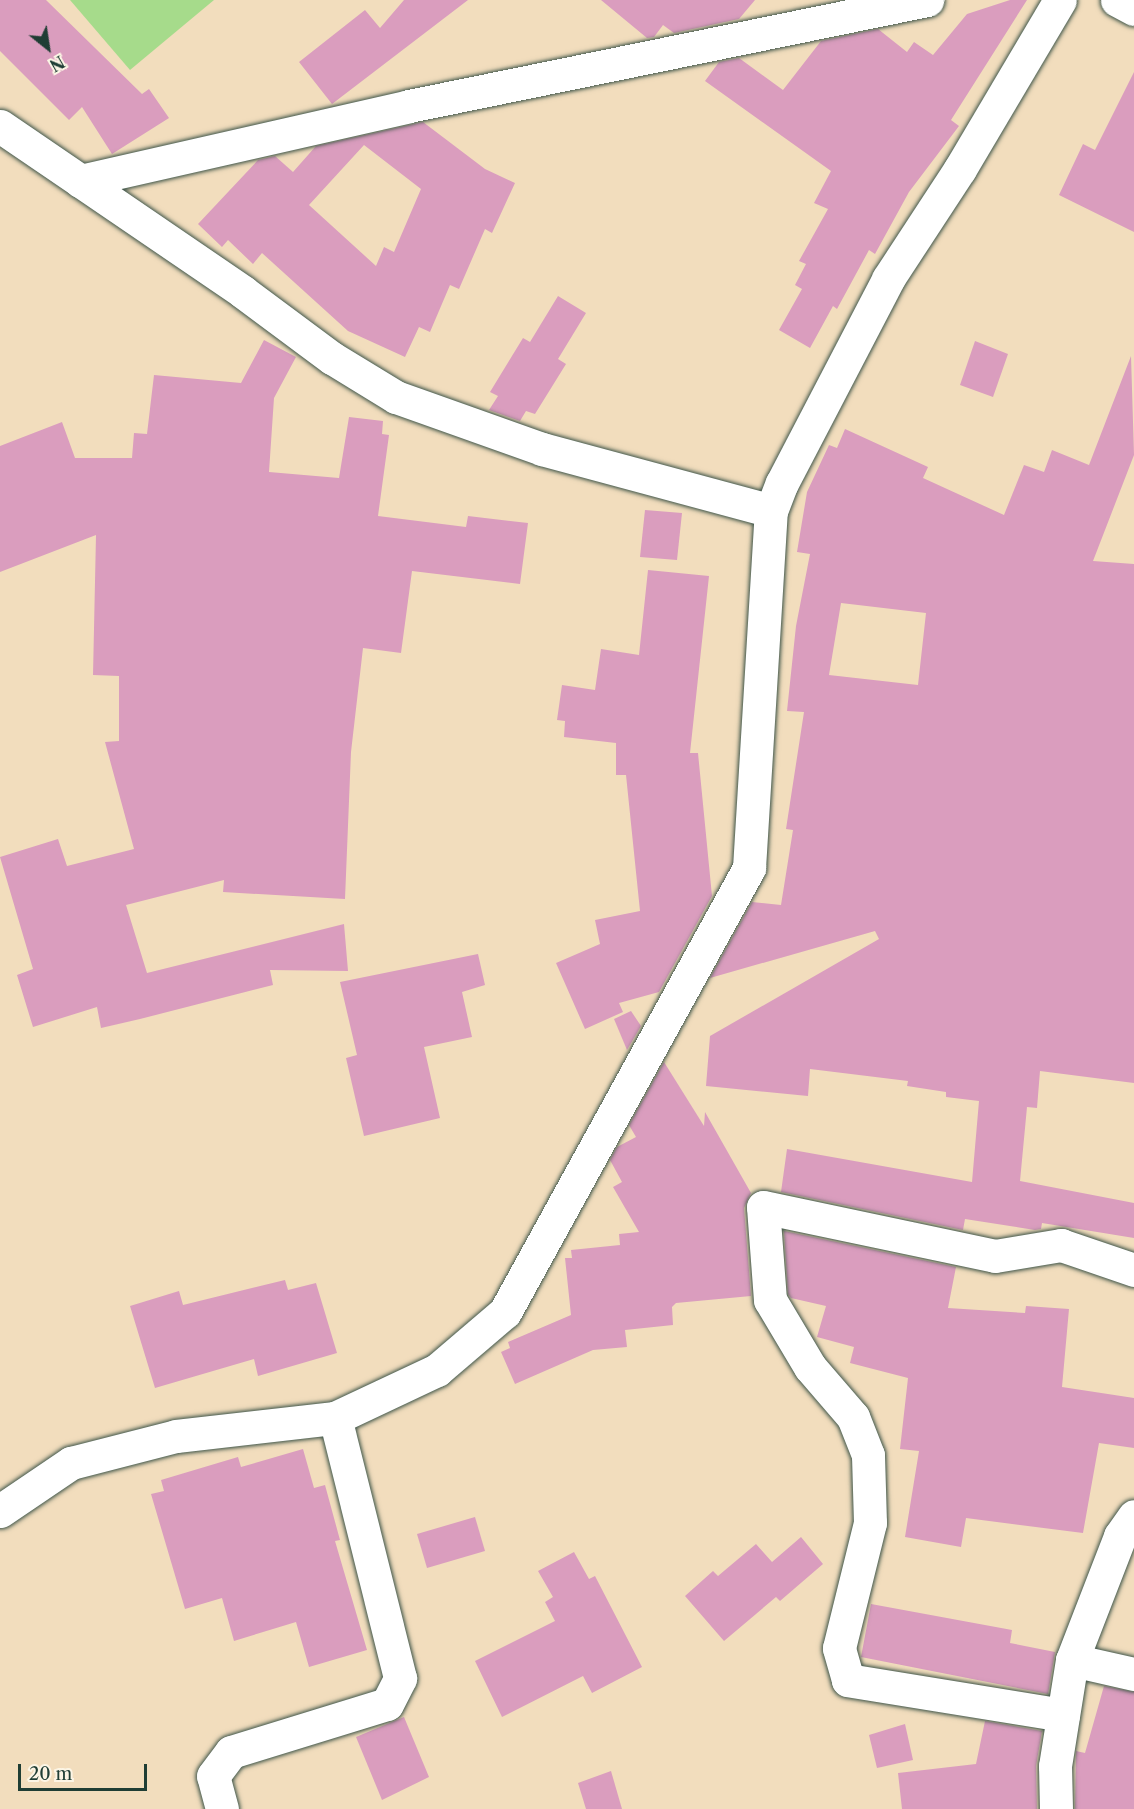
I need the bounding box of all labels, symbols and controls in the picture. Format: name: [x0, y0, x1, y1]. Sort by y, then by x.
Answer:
north arrow: [18, 18, 78, 78]
text: N: [46, 51, 68, 76]
scale bar: [21, 1752, 150, 1790]
text: 20 m: [29, 1763, 72, 1785]

